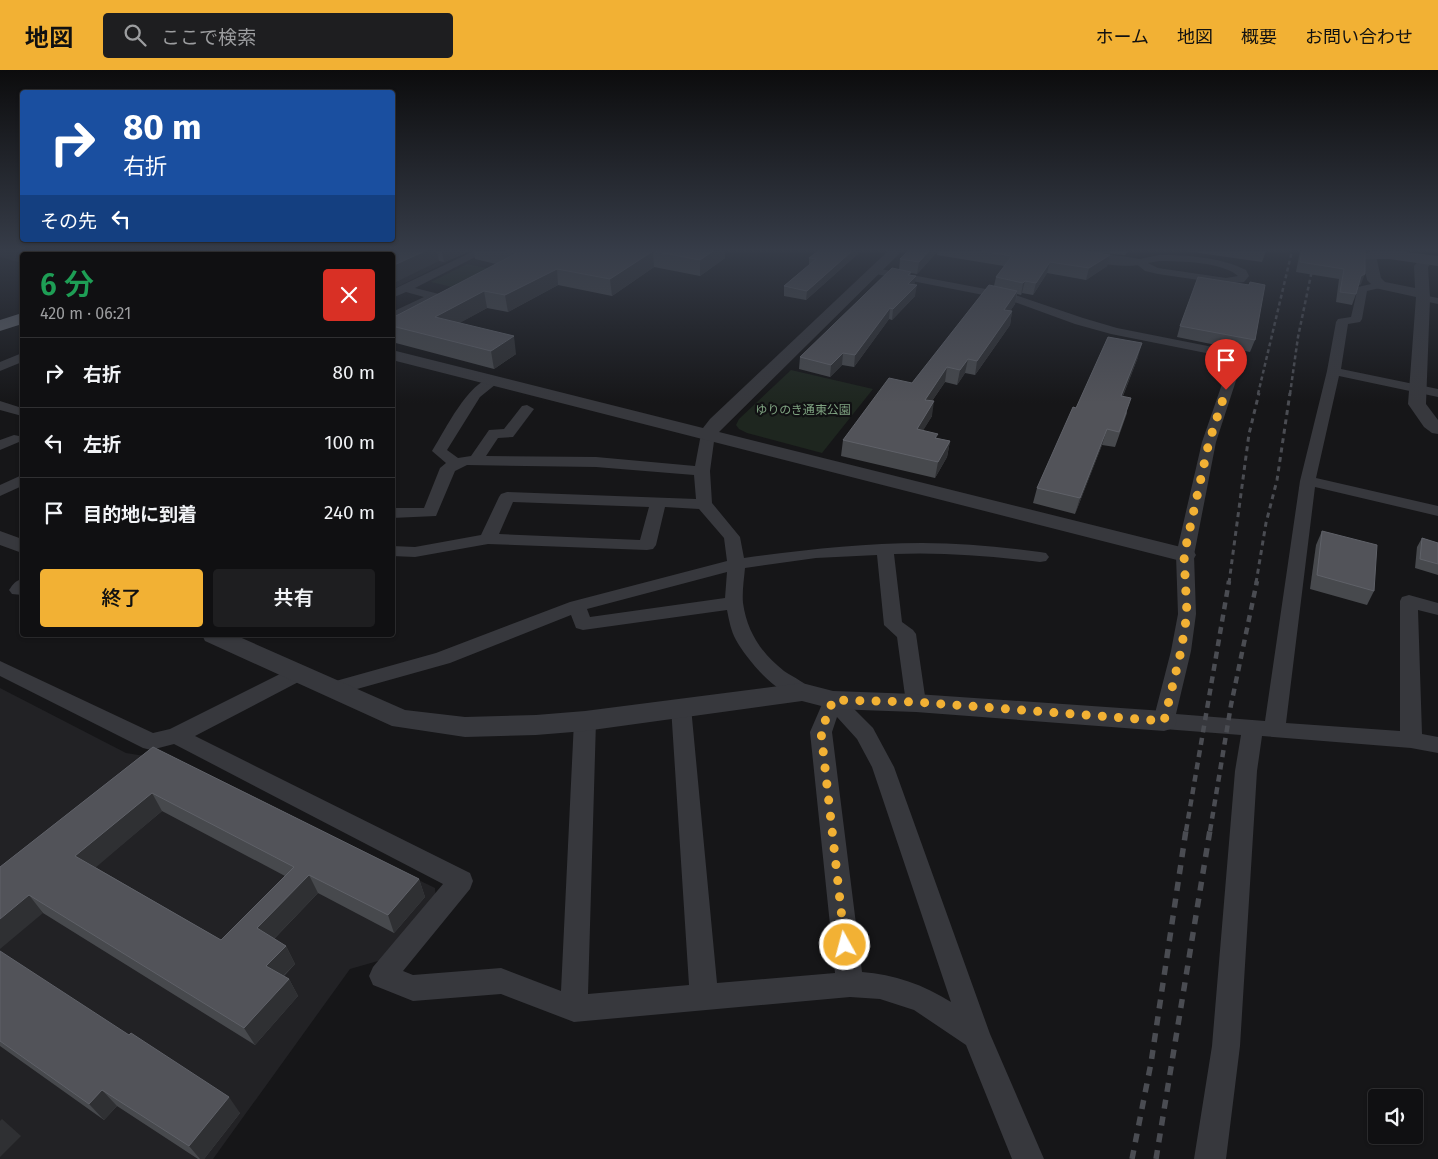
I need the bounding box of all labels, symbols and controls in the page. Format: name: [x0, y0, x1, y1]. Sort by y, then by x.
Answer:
search box: [103, 13, 453, 58]
icon: search: [121, 21, 149, 49]
text: 地図: [25, 24, 73, 52]
text: ここで検索: [161, 26, 256, 49]
text: ホーム: [1096, 26, 1149, 48]
text: 地図: [1177, 26, 1213, 48]
text: 概要: [1241, 26, 1277, 48]
text: お問い合わせ: [1305, 26, 1413, 48]
text: 80 m: [123, 106, 202, 148]
icon: right: [40, 110, 105, 175]
text: 右折: [123, 153, 167, 180]
icon: left: [107, 205, 135, 233]
text: その先: [40, 210, 97, 233]
text: 6 分: [40, 267, 94, 303]
button: close: [323, 269, 375, 321]
text: 420 m · 06:21: [40, 304, 131, 323]
pin: [1205, 339, 1247, 390]
icon: arrive: [1212, 346, 1240, 374]
icon: right: [40, 359, 68, 387]
text: 80 m: [333, 361, 375, 384]
text: 右折: [83, 363, 121, 386]
park label: ゆりのき通東公園: [755, 403, 851, 417]
icon: left: [40, 429, 68, 457]
text: 100 m: [324, 431, 375, 454]
text: 左折: [83, 433, 121, 456]
icon: arrive: [40, 499, 68, 527]
text: 240 m: [324, 501, 375, 524]
text: 目的地に到着: [83, 503, 197, 526]
button: 終了: [40, 569, 203, 627]
button: 共有: [213, 569, 375, 627]
position arrow: [818, 918, 870, 970]
map controls: [1368, 1089, 1423, 1144]
button: sound: [1368, 1089, 1423, 1144]

